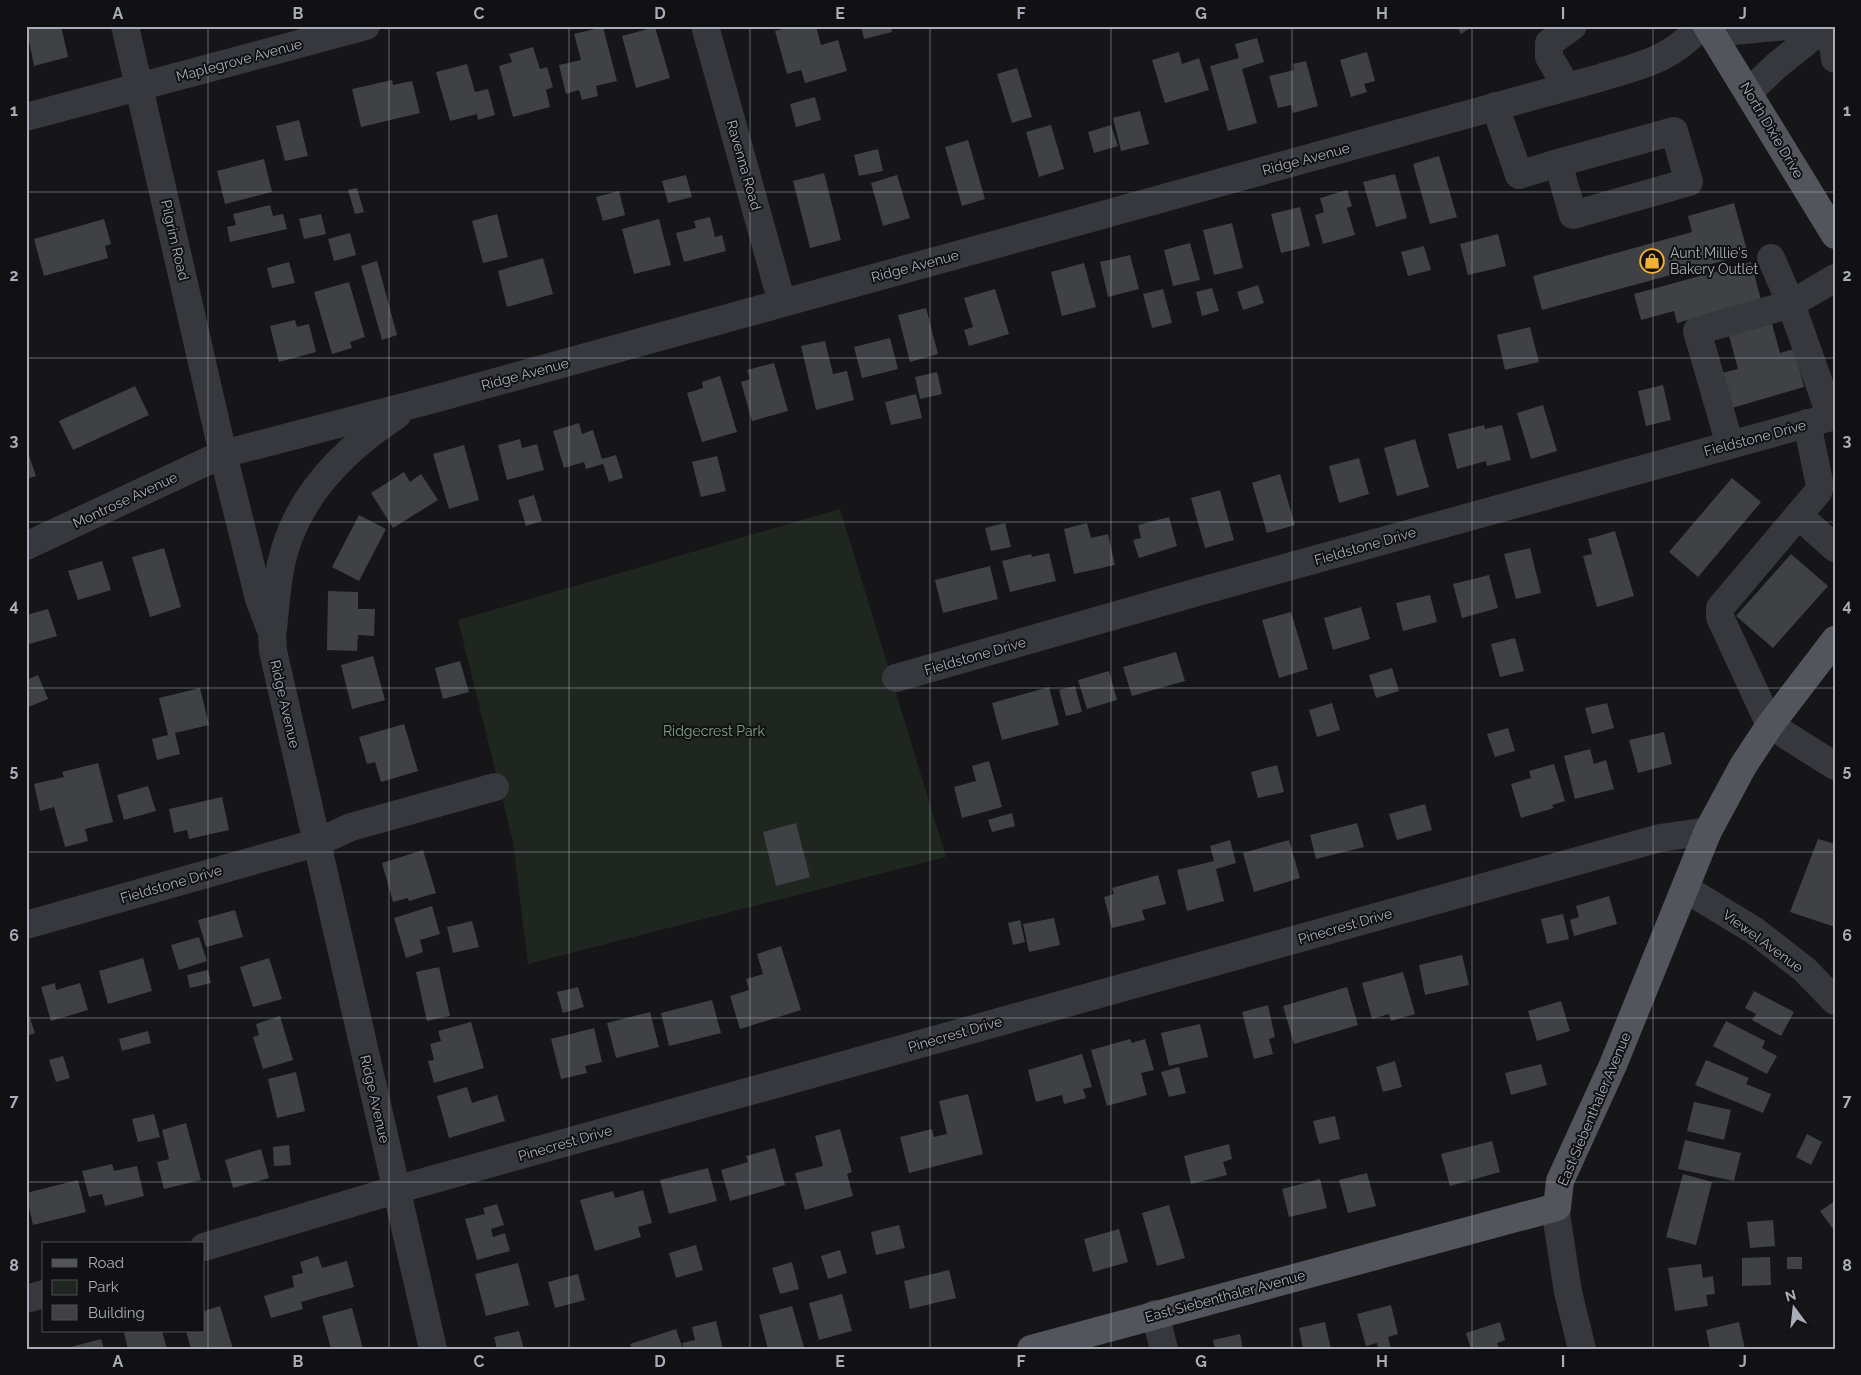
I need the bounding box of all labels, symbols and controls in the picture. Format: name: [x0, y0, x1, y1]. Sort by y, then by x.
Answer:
text: A: [113, 4, 124, 23]
text: B: [293, 4, 304, 23]
text: C: [474, 4, 485, 23]
text: D: [654, 4, 666, 23]
text: E: [835, 4, 845, 23]
text: F: [1016, 4, 1026, 23]
text: G: [1195, 4, 1207, 23]
text: H: [1376, 4, 1388, 23]
text: I: [1561, 4, 1565, 23]
text: J: [1739, 4, 1747, 23]
street label: Maplegrove Avenue: [174, 35, 304, 85]
street label: North Dixie Drive: [1737, 79, 1807, 181]
text: 1: [10, 101, 18, 120]
text: 1: [1843, 101, 1851, 120]
street label: Ravenna Road: [723, 118, 765, 212]
street label: Ridge Avenue: [1260, 140, 1352, 178]
street label: Pilgrim Road: [158, 198, 192, 282]
place label: Aunt Millie's Bakery Outlet: [1670, 245, 1758, 277]
street label: Ridge Avenue: [869, 247, 961, 285]
shop icon: Aunt Millie's Bakery Outlet: [1639, 248, 1665, 274]
text: 2: [9, 266, 19, 285]
text: 2: [1842, 266, 1852, 285]
street label: Ridge Avenue: [479, 355, 571, 393]
street label: Fieldstone Drive: [1702, 417, 1808, 459]
text: 3: [10, 431, 19, 450]
text: 3: [1843, 431, 1852, 450]
street label: Montrose Avenue: [70, 469, 180, 531]
street label: Fieldstone Drive: [1312, 524, 1418, 568]
text: 4: [9, 596, 19, 615]
text: 4: [1842, 596, 1852, 615]
street label: Fieldstone Drive: [922, 634, 1028, 678]
street label: Ridge Avenue: [267, 658, 303, 750]
park label: Ridgecrest Park: [663, 723, 766, 739]
text: 5: [10, 761, 19, 780]
text: 5: [1843, 761, 1852, 780]
street label: Fieldstone Drive: [118, 862, 224, 906]
street label: Pinecrest Drive: [1296, 905, 1394, 947]
street label: Viewel Avenue: [1720, 906, 1806, 976]
text: 6: [9, 926, 19, 945]
text: 6: [1842, 926, 1852, 945]
street label: Pinecrest Drive: [906, 1013, 1004, 1055]
street label: East Siebenthaler Avenue: [1554, 1030, 1634, 1188]
street label: Ridge Avenue: [357, 1053, 393, 1145]
text: 7: [10, 1091, 19, 1110]
text: 7: [1843, 1091, 1852, 1110]
street label: Pinecrest Drive: [516, 1122, 614, 1164]
legend: [42, 1242, 205, 1332]
text: Road: [88, 1254, 124, 1272]
text: 8: [9, 1256, 19, 1275]
text: 8: [1842, 1256, 1852, 1275]
street label: East Siebenthaler Avenue: [1143, 1267, 1307, 1325]
text: Park: [88, 1278, 119, 1296]
north arrow: [1768, 1282, 1818, 1332]
text: N: [1783, 1286, 1798, 1305]
text: Building: [88, 1304, 145, 1322]
text: A: [113, 1352, 124, 1371]
text: B: [293, 1352, 304, 1371]
text: C: [474, 1352, 485, 1371]
text: D: [654, 1352, 666, 1371]
text: E: [835, 1352, 845, 1371]
text: F: [1016, 1352, 1026, 1371]
text: G: [1195, 1352, 1207, 1371]
text: H: [1376, 1352, 1388, 1371]
text: I: [1561, 1352, 1565, 1371]
text: J: [1739, 1352, 1747, 1371]

